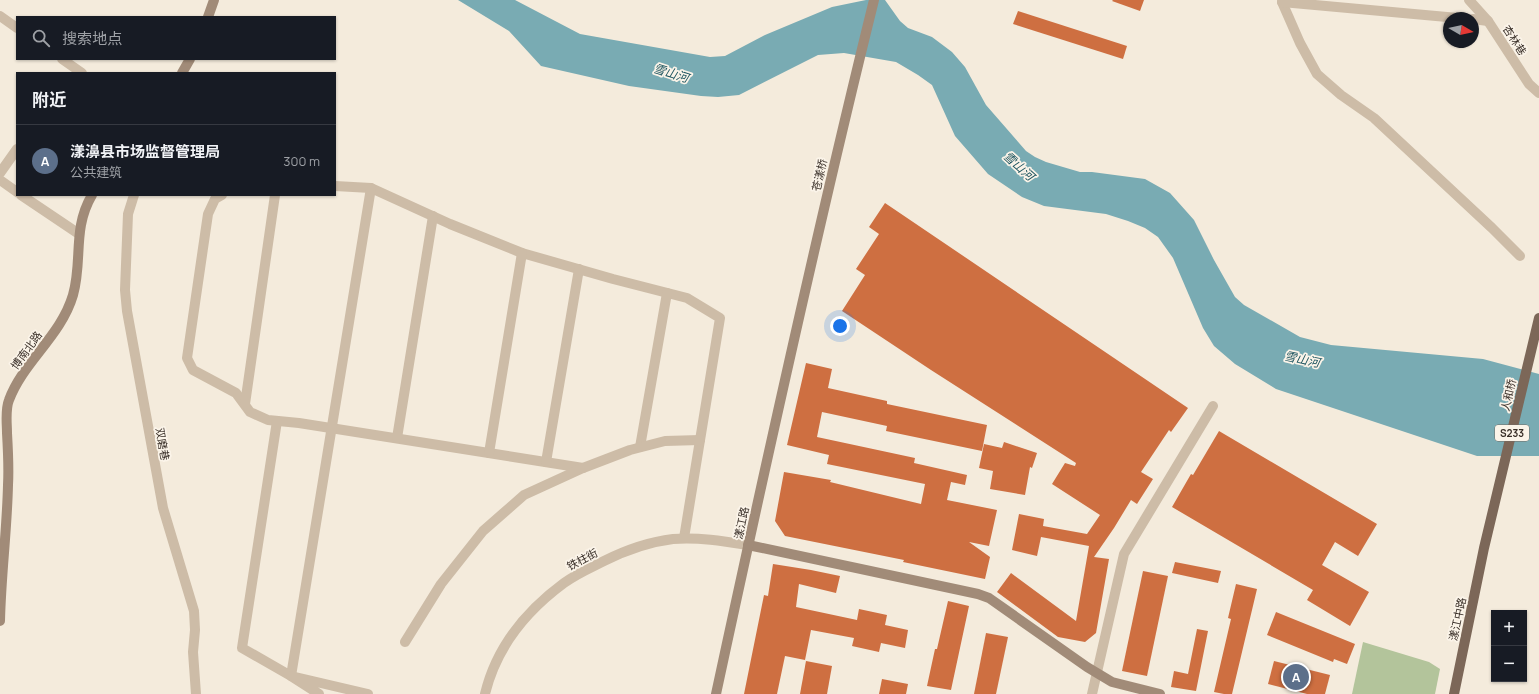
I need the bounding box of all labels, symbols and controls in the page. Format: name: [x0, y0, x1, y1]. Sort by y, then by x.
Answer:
north arrow: [1443, 12, 1479, 48]
search box: [16, 16, 336, 60]
street label: 杏林巷: [1500, 22, 1530, 58]
icon: search: [30, 27, 52, 49]
text: 搜索地点: [62, 28, 122, 49]
water label: 雪山河: [651, 60, 693, 87]
text: 附近: [32, 88, 66, 111]
text: 漾濞县市场监督管理局: [70, 141, 220, 162]
water label: 雪山河: [1000, 148, 1040, 186]
text: A: [41, 152, 49, 170]
text: 300 m: [283, 152, 320, 170]
street label: 苍漾桥: [808, 157, 830, 193]
text: 公共建筑: [70, 163, 122, 181]
your location: [830, 316, 850, 336]
street label: 博南北路: [7, 328, 45, 372]
water label: 雪山河: [1283, 347, 1323, 371]
street label: 人和桥: [1497, 377, 1519, 413]
road number: S233: [1495, 425, 1529, 441]
street label: 双磨巷: [153, 426, 173, 462]
street label: 漾江路: [730, 505, 752, 541]
street label: 铁柱街: [564, 545, 600, 573]
street label: 漾江中路: [1445, 596, 1469, 642]
map controls: [1491, 610, 1527, 682]
button: +: [1491, 610, 1527, 646]
button: −: [1491, 646, 1527, 682]
pin: A: [1283, 662, 1309, 692]

